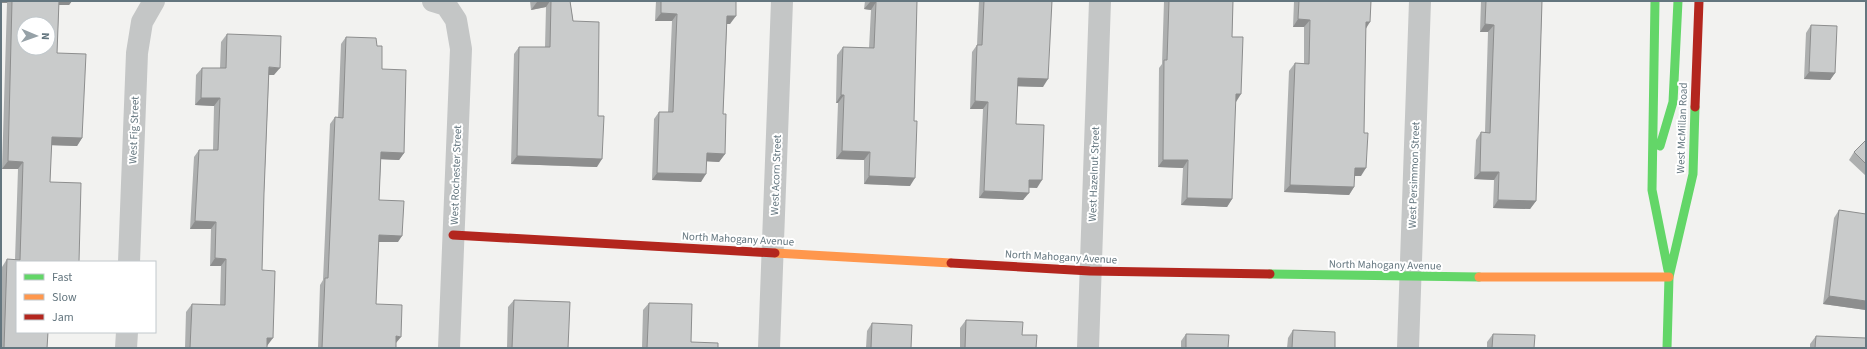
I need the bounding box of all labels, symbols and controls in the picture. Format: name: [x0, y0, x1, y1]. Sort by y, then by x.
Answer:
north arrow: [16, 16, 56, 56]
text: N: [38, 32, 53, 40]
street label: West McMillan Road: [1673, 82, 1691, 174]
street label: West Fig Street: [125, 96, 143, 164]
street label: West Persimmon Street: [1405, 121, 1423, 229]
street label: West Rochester Street: [447, 125, 465, 225]
street label: West Hazelnut Street: [1085, 126, 1103, 222]
street label: West Acorn Street: [767, 134, 785, 216]
street label: North Mahogany Avenue: [681, 229, 795, 249]
street label: North Mahogany Avenue: [1004, 247, 1118, 267]
street label: North Mahogany Avenue: [1329, 257, 1442, 273]
legend: [16, 261, 156, 333]
text: Fast: [52, 269, 72, 286]
text: Slow: [52, 289, 77, 306]
text: Jam: [52, 309, 74, 326]

